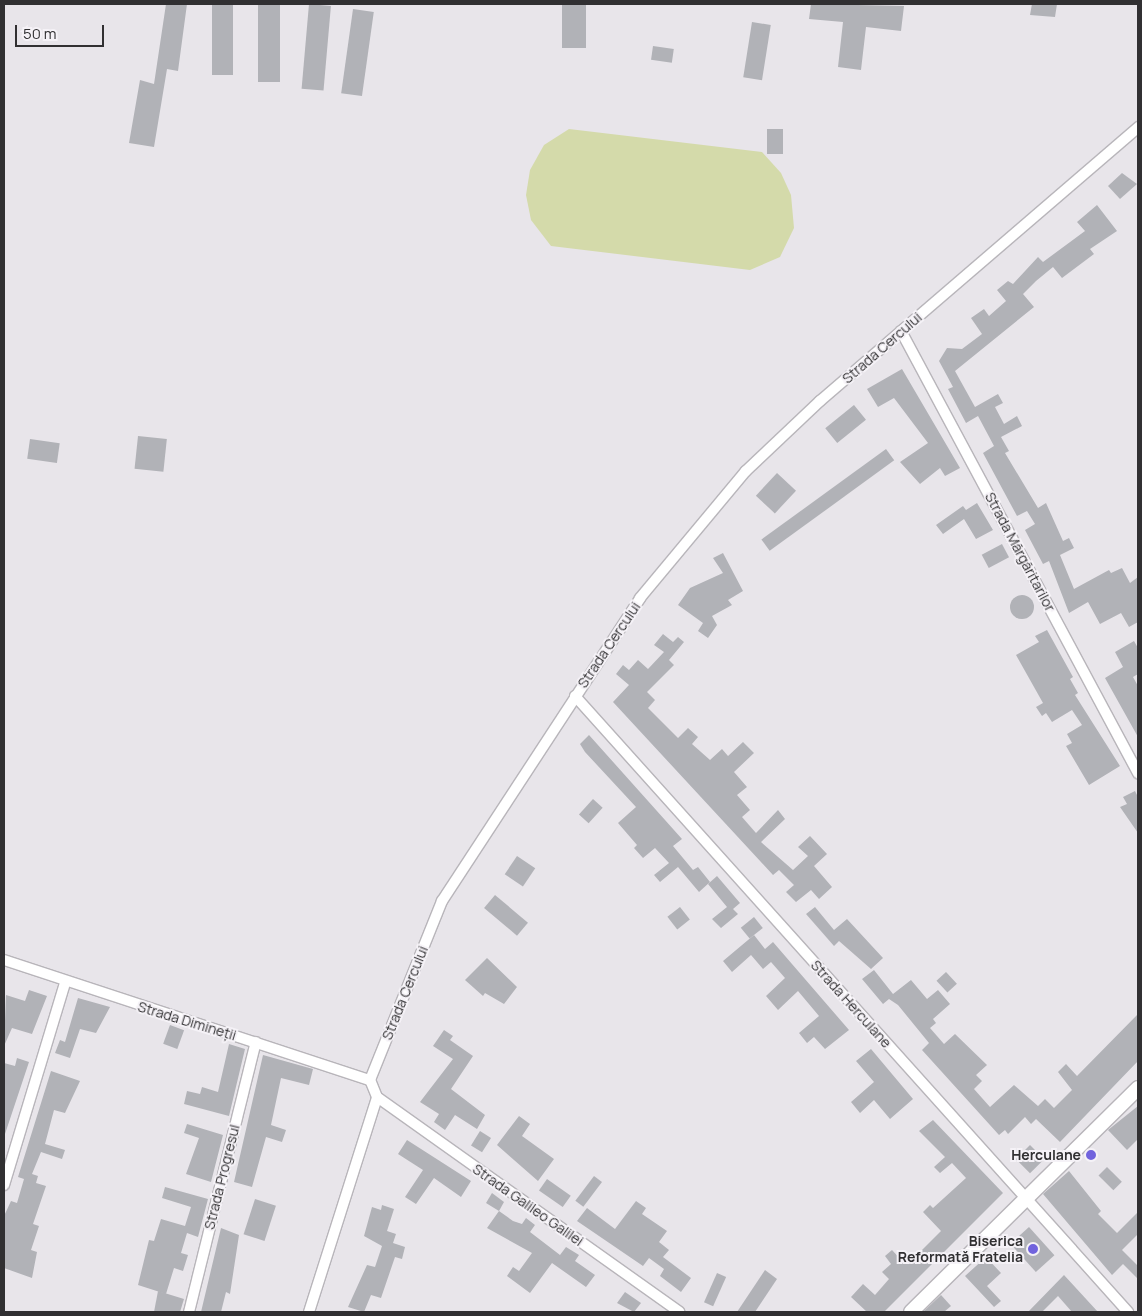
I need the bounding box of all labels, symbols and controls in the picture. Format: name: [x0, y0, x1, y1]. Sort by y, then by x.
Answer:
scale bar: [18, 15, 106, 47]
text: 50 m: [23, 23, 57, 44]
street label: Strada Cercului: [839, 309, 925, 387]
street label: Strada Mărgăritarilor: [981, 489, 1059, 615]
street label: Strada Cercului: [574, 599, 644, 691]
street label: Strada Cercului: [379, 944, 431, 1042]
street label: Strada Herculane: [807, 957, 895, 1051]
street label: Strada Dimineții: [136, 998, 238, 1044]
street label: Strada Progresul: [201, 1123, 243, 1231]
place label: Herculane: [1011, 1147, 1081, 1163]
marker: Herculane: [1085, 1149, 1097, 1161]
street label: Strada Galileo Galilei: [469, 1160, 587, 1250]
place label: Biserica Reformată Fratelia: [898, 1233, 1023, 1266]
marker: Biserica Reformată Fratelia: [1027, 1243, 1039, 1255]

